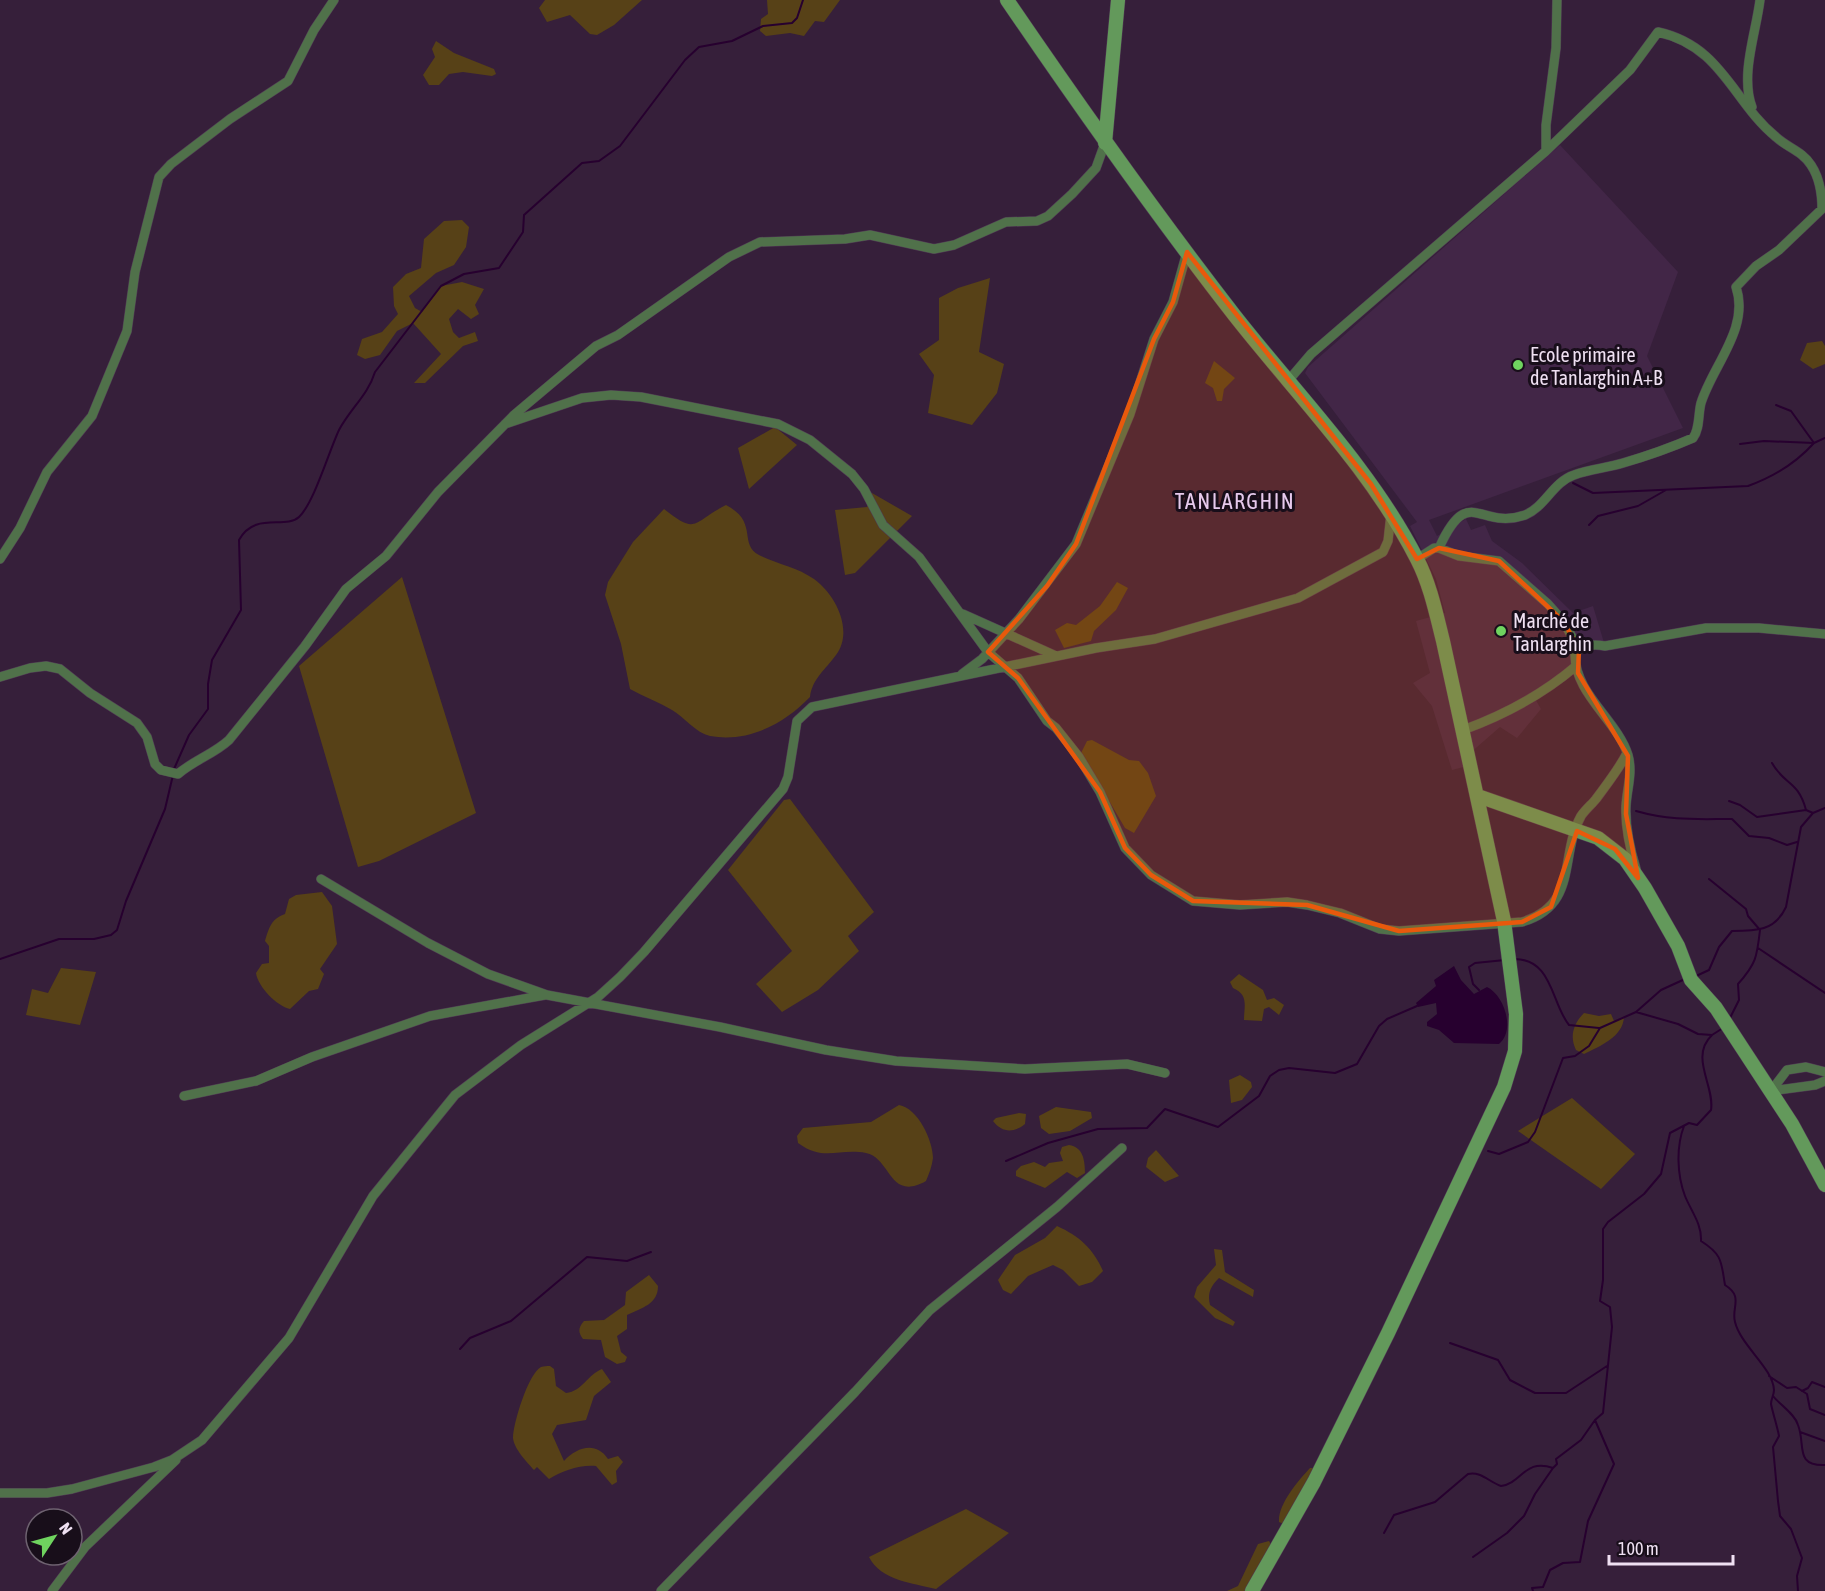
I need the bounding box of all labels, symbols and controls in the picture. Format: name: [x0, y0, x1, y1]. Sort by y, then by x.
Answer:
place label: Ecole primaire de Tanlarghin A+B: [1530, 343, 1663, 389]
marker: Ecole primaire de Tanlarghin A+B: [1511, 358, 1525, 372]
district label: TANLARGHIN: [1175, 488, 1295, 514]
place label: Marché de Tanlarghin: [1513, 609, 1592, 655]
marker: Marché de Tanlarghin: [1494, 624, 1508, 638]
north arrow: [24, 1507, 84, 1567]
text: N: [56, 1519, 76, 1537]
scale bar: [1609, 1528, 1734, 1566]
text: 100 m: [1618, 1538, 1659, 1559]

